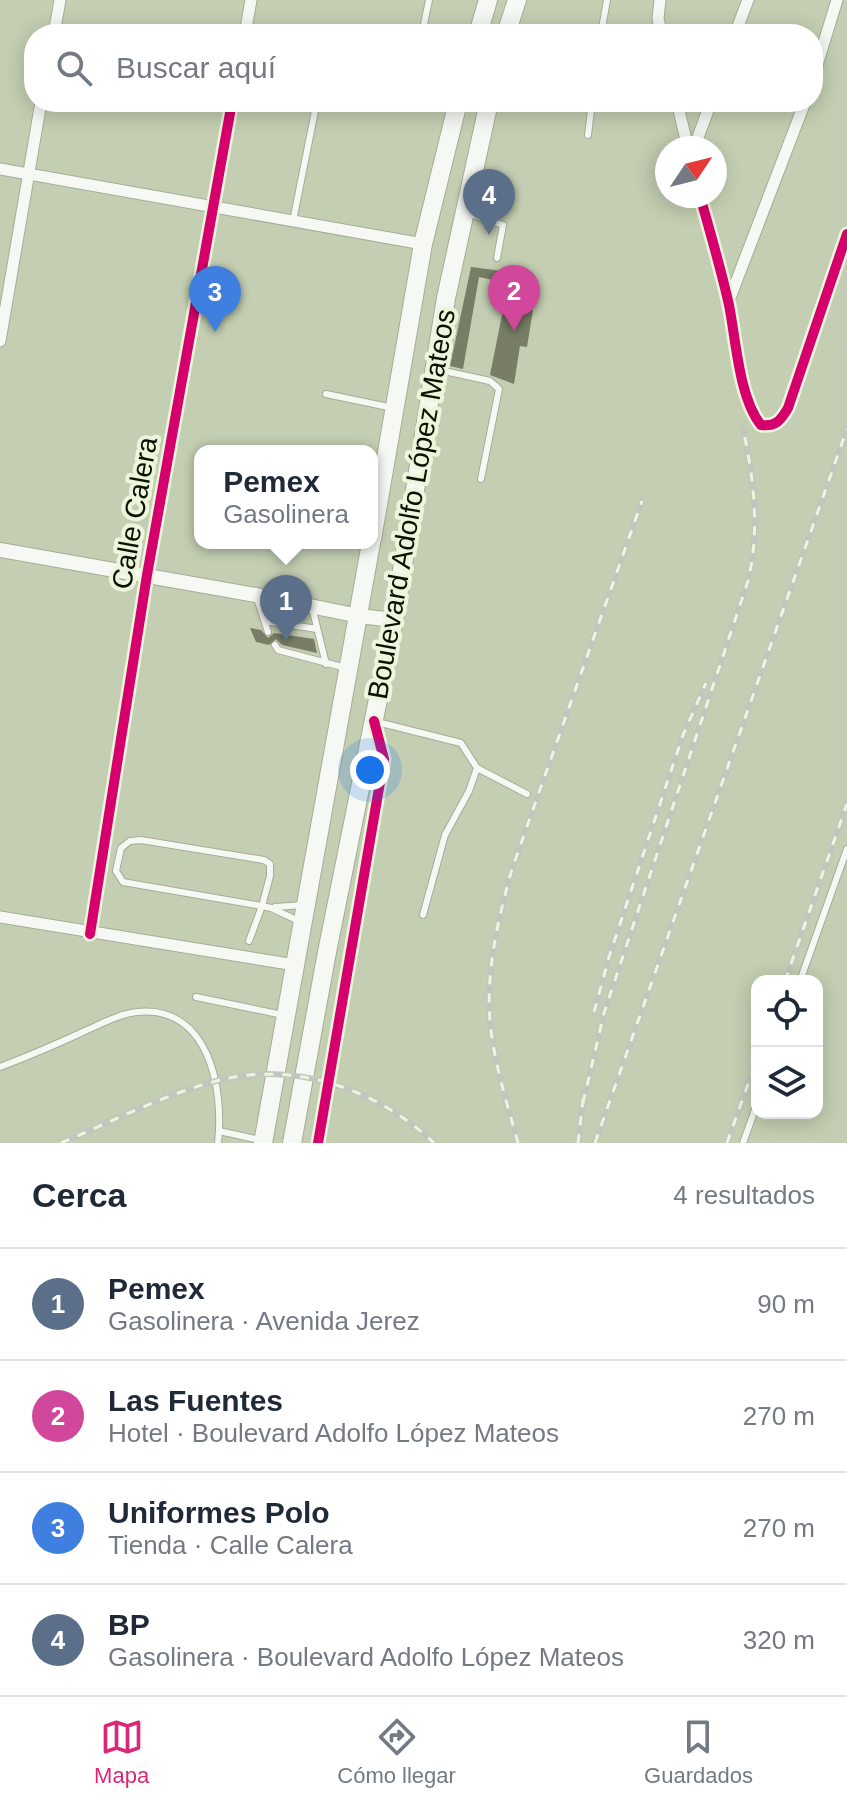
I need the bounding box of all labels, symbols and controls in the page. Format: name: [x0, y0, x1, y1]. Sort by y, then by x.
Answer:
search box: [24, 24, 823, 112]
icon: search: [52, 46, 96, 90]
text: Buscar aquí: [116, 51, 276, 84]
north arrow: [655, 136, 727, 208]
pin: 4: [463, 169, 515, 235]
pin: 2: [488, 265, 540, 331]
pin: 3: [189, 266, 241, 332]
street label: Boulevard Adolfo López Mateos: [362, 307, 461, 701]
street label: Calle Calera: [106, 434, 163, 592]
popup: [194, 445, 378, 549]
text: Pemex: [223, 465, 320, 498]
text: Gasolinera: [223, 499, 349, 529]
pin: 1: [260, 575, 312, 641]
your location: [350, 750, 390, 790]
map controls: [751, 975, 823, 1119]
button: locate: [751, 975, 823, 1047]
button: layers: [751, 1047, 823, 1119]
text: Cerca: [32, 1176, 127, 1214]
text: 4 resultados: [673, 1180, 815, 1210]
text: Pemex: [108, 1272, 205, 1305]
text: 1: [51, 1289, 65, 1319]
text: 90 m: [757, 1289, 815, 1319]
text: Gasolinera · Avenida Jerez: [108, 1306, 420, 1336]
text: Las Fuentes: [108, 1384, 283, 1417]
text: 2: [51, 1401, 65, 1431]
text: 270 m: [743, 1401, 815, 1431]
text: Hotel · Boulevard Adolfo López Mateos: [108, 1418, 559, 1448]
text: Uniformes Polo: [108, 1496, 330, 1529]
text: 3: [51, 1513, 65, 1543]
text: 270 m: [743, 1513, 815, 1543]
text: Tienda · Calle Calera: [108, 1530, 353, 1560]
text: BP: [108, 1608, 150, 1641]
text: 4: [51, 1625, 65, 1655]
text: 320 m: [743, 1625, 815, 1655]
text: Gasolinera · Boulevard Adolfo López Mateos: [108, 1642, 624, 1672]
tab: Mapa: [94, 1715, 149, 1789]
tab: Cómo llegar: [337, 1715, 456, 1789]
tab: Guardados: [644, 1715, 753, 1789]

